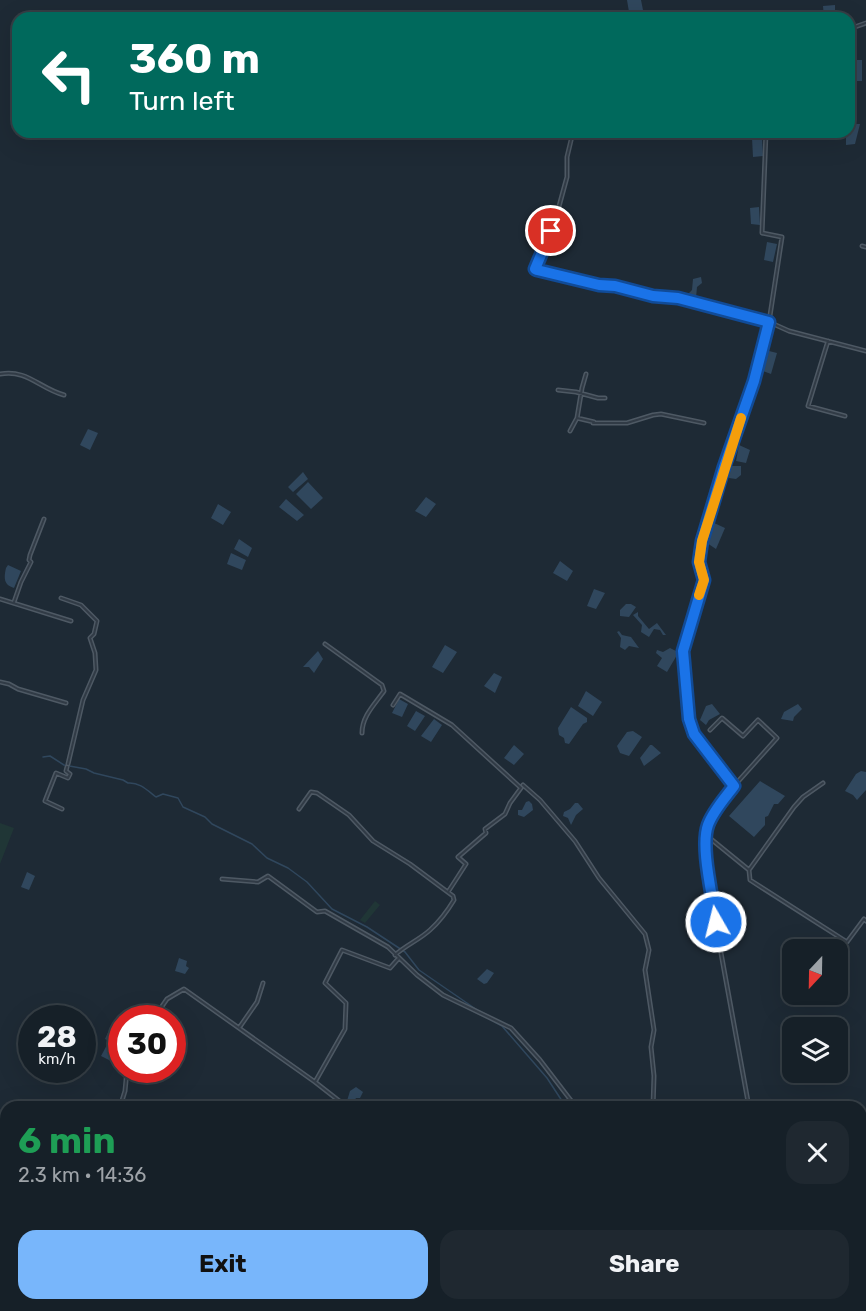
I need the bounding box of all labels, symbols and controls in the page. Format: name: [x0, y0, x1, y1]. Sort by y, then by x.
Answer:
text: 360 m: [129, 34, 260, 84]
icon: left: [30, 36, 108, 114]
text: Turn left: [129, 85, 234, 117]
pin: [525, 205, 576, 256]
icon: arrive: [534, 214, 567, 247]
position arrow: [684, 890, 748, 954]
north arrow: [782, 939, 848, 1005]
map controls: [782, 939, 848, 1083]
speed limit sign: 30: [108, 1005, 186, 1083]
button: layers: [782, 1017, 848, 1083]
text: 28: [37, 1019, 77, 1055]
text: km/h: [38, 1050, 76, 1068]
text: 6 min: [18, 1119, 116, 1162]
button: close: [786, 1121, 849, 1184]
text: 2.3 km · 14:36: [18, 1163, 146, 1187]
button: Exit: [18, 1230, 428, 1299]
button: Share: [440, 1230, 849, 1299]

